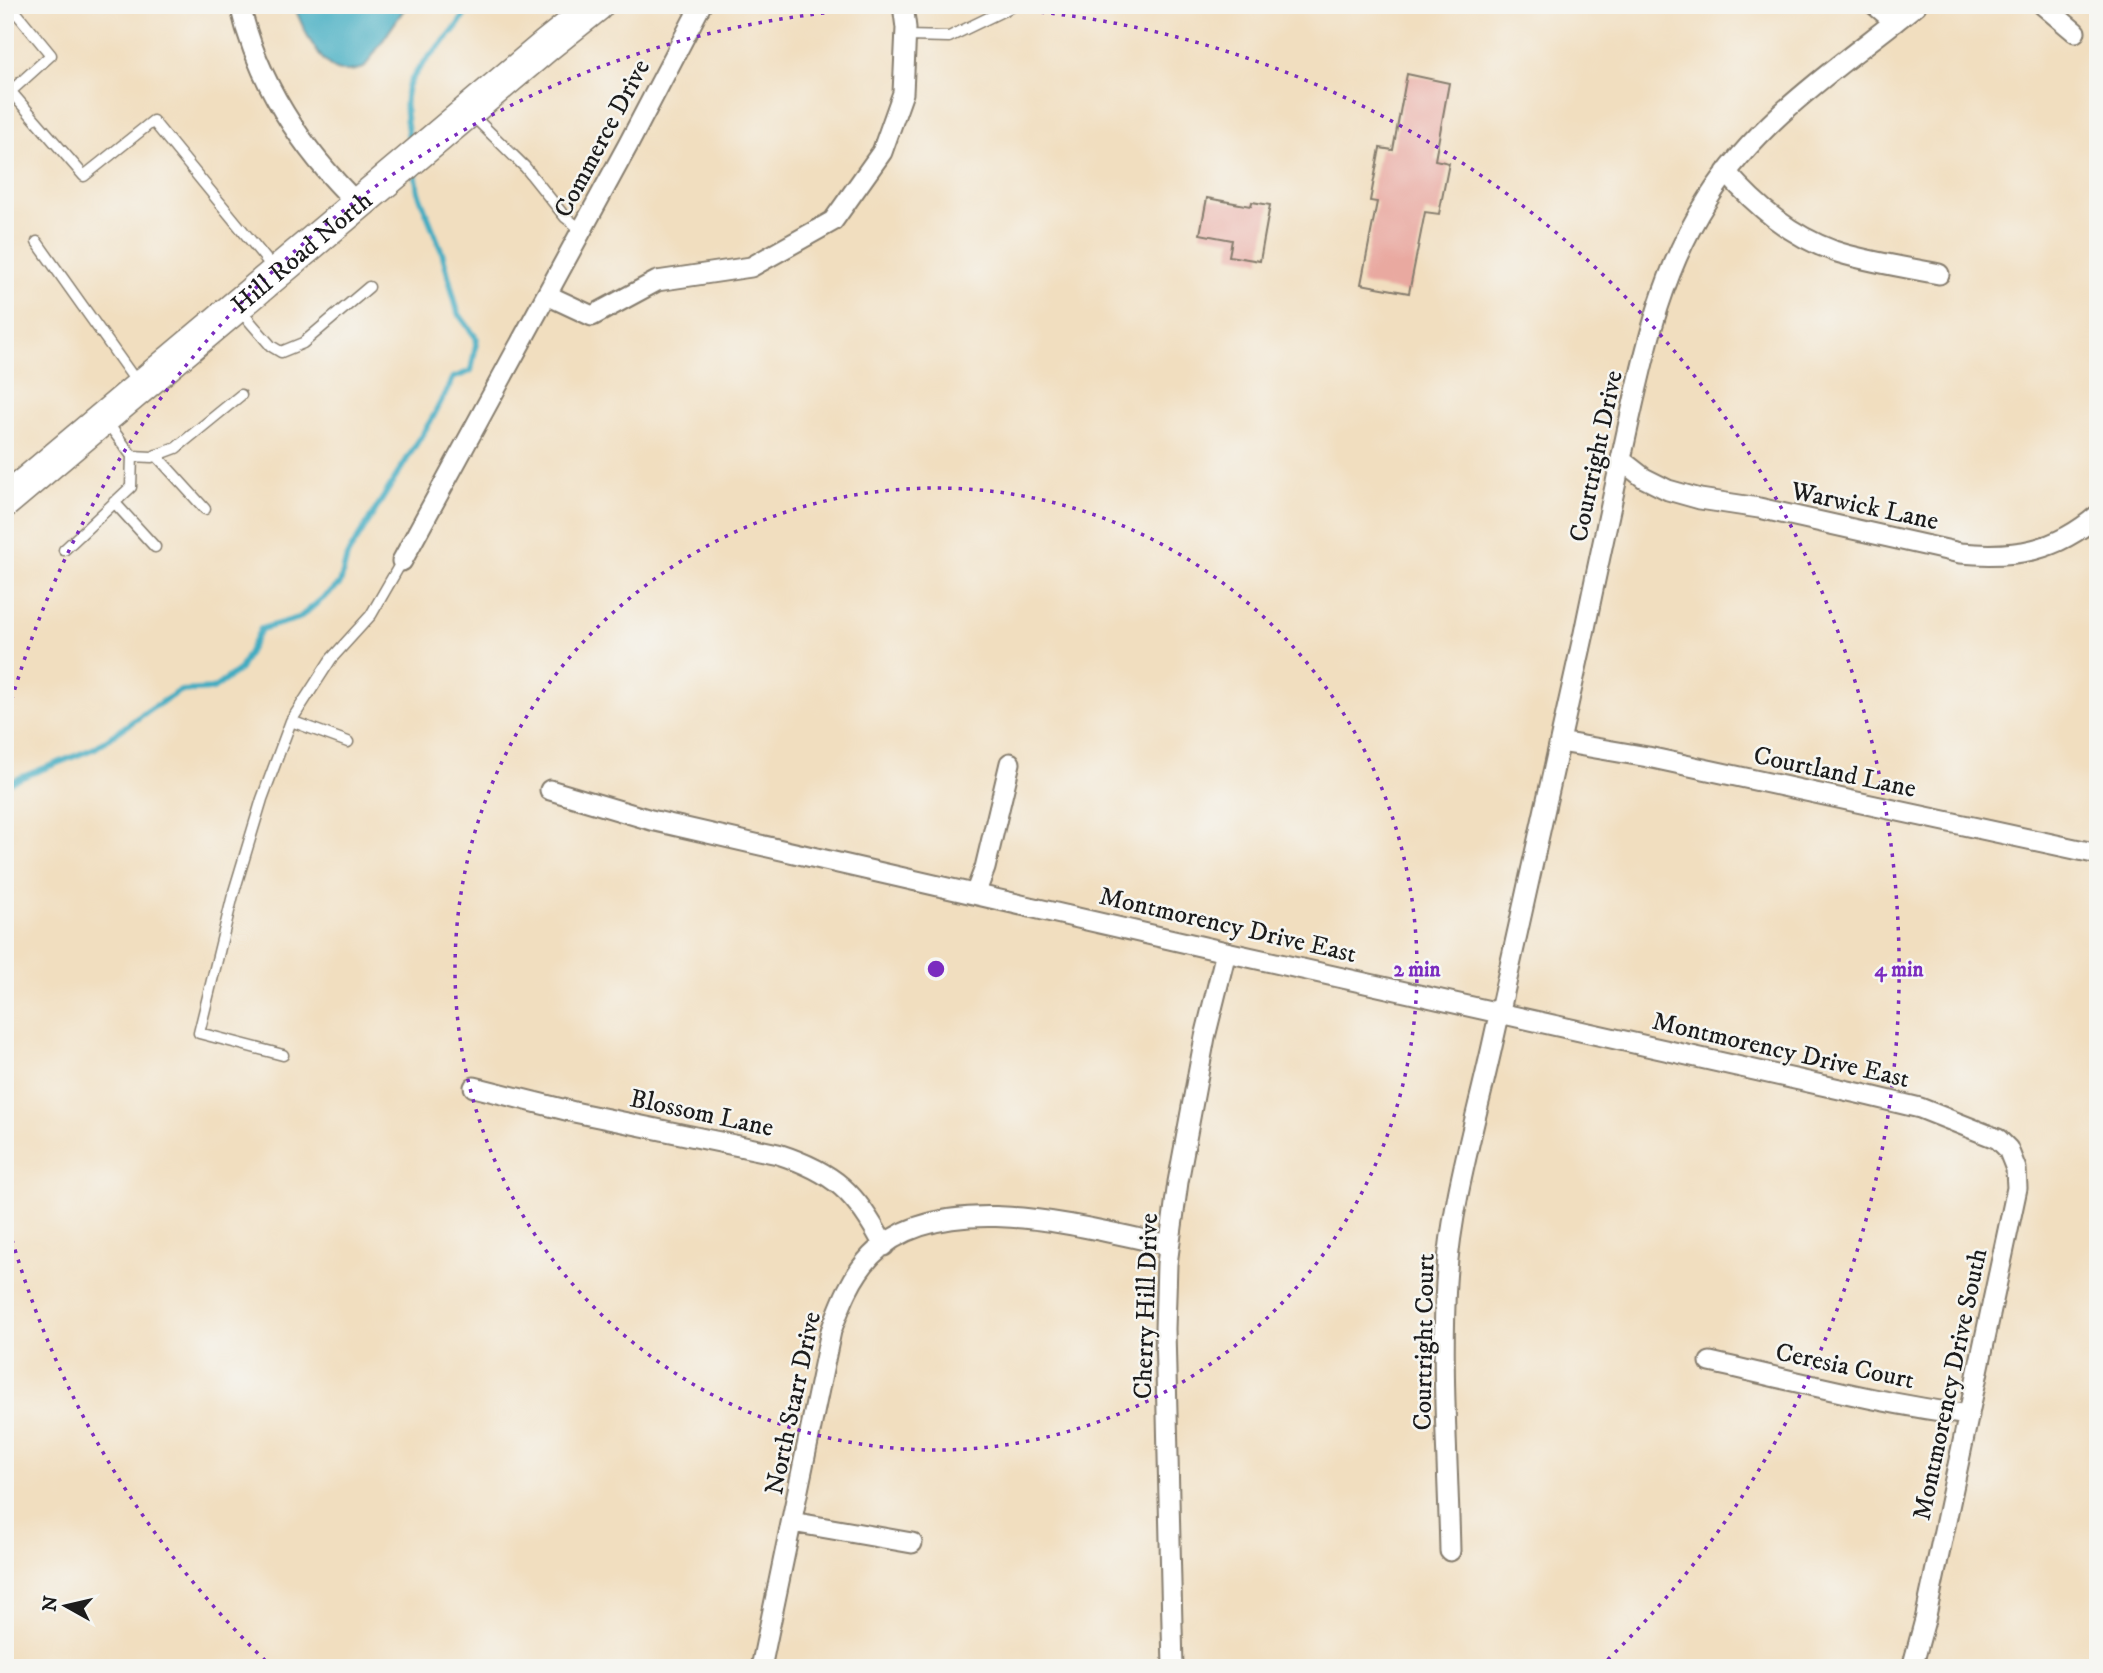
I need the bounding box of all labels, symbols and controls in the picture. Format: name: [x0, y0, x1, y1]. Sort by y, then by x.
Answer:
street label: Commerce Drive: [547, 54, 658, 224]
street label: Hill Road North: [225, 184, 380, 322]
street label: Courtright Drive: [1562, 367, 1631, 545]
street label: Warwick Lane: [1787, 475, 1942, 538]
street label: Courtland Lane: [1750, 739, 1919, 806]
street label: Montmorency Drive East: [1096, 880, 1359, 971]
centre of rings: [924, 957, 948, 981]
text: 2 min: [1394, 957, 1442, 983]
text: 4 min: [1875, 957, 1924, 983]
street label: Montmorency Drive East: [1649, 1005, 1912, 1096]
street label: Blossom Lane: [627, 1082, 776, 1145]
street label: Cherry Hill Drive: [1127, 1212, 1166, 1400]
street label: Montmorency Drive South: [1906, 1245, 1995, 1523]
street label: Courtright Court: [1406, 1253, 1443, 1431]
street label: North Starr Drive: [758, 1309, 829, 1498]
street label: Ceresia Court: [1772, 1336, 1917, 1397]
north arrow: [32, 1572, 102, 1642]
text: N: [38, 1594, 63, 1613]

